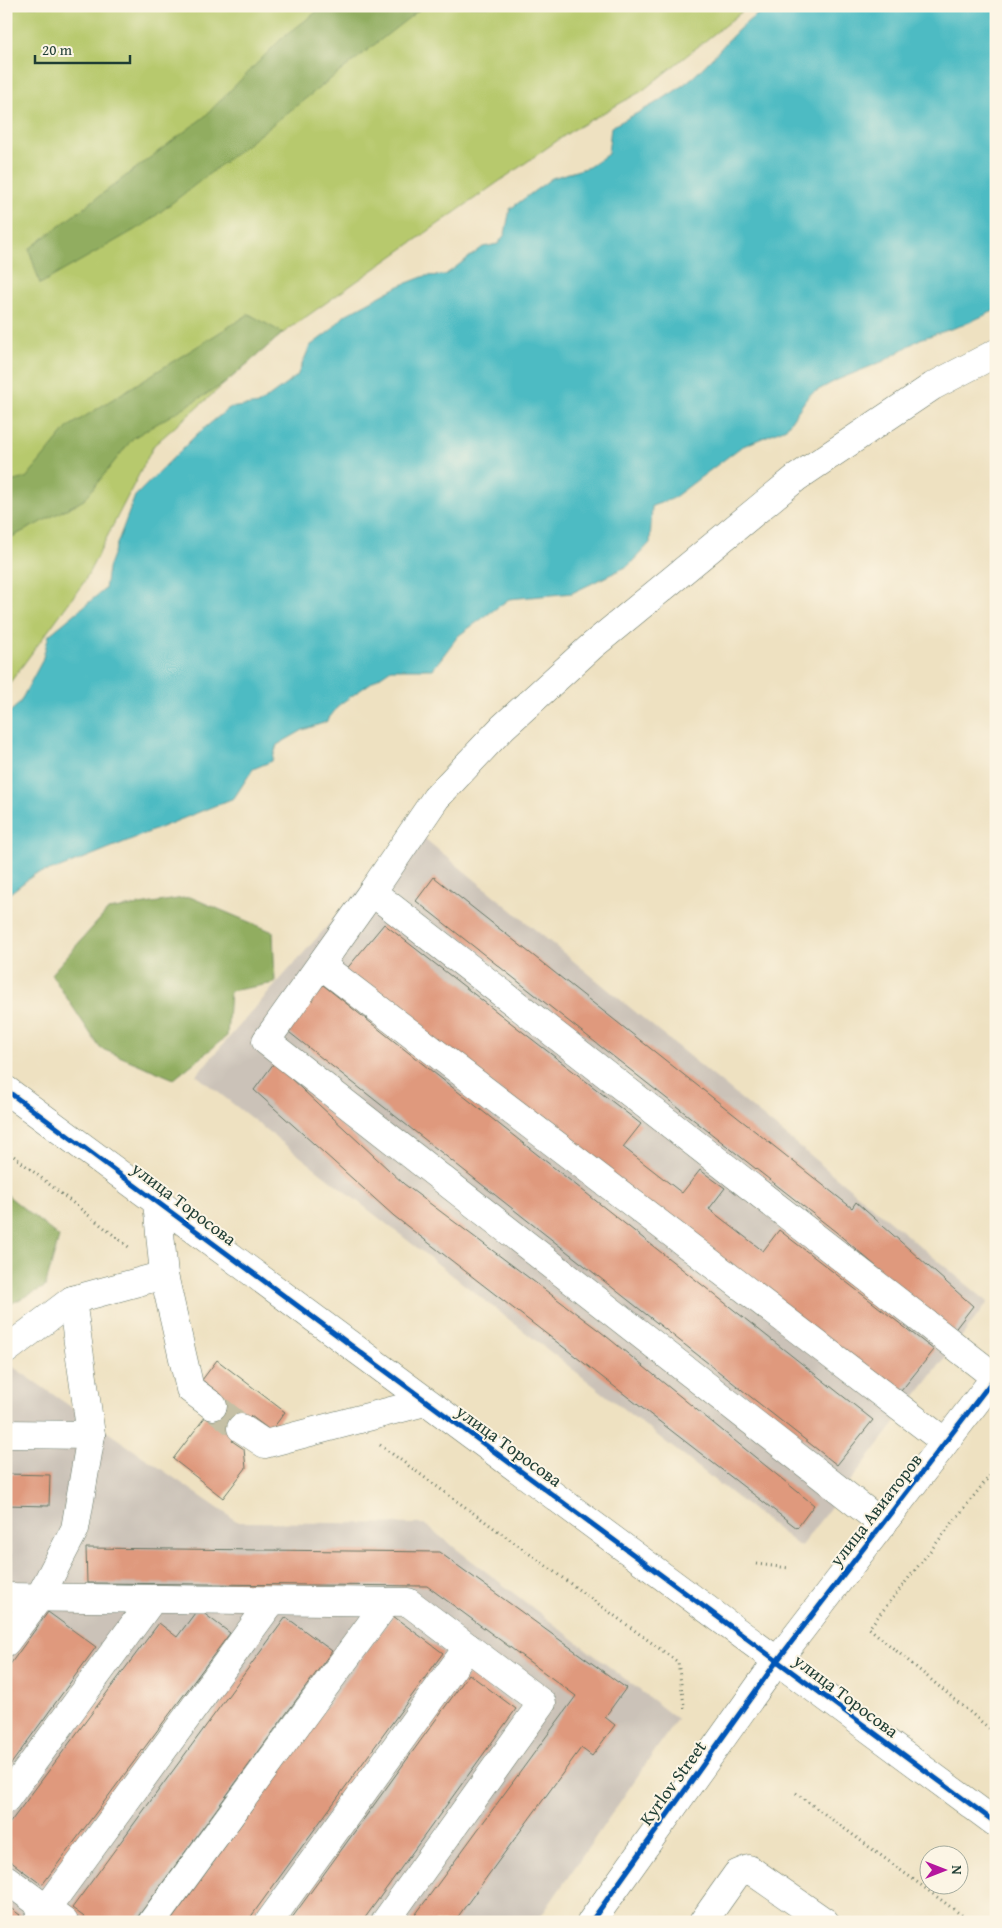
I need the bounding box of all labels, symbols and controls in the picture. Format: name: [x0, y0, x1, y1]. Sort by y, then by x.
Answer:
scale bar: [35, 32, 130, 64]
text: 20 m: [42, 39, 73, 60]
street label: улица Торосова: [125, 1155, 243, 1252]
street label: улица Торосова: [450, 1397, 568, 1494]
street label: улица Авиаторов: [822, 1447, 929, 1573]
street label: улица Торосова: [787, 1647, 905, 1744]
street label: Kyrlov Street: [632, 1734, 713, 1831]
north arrow: [920, 1846, 970, 1896]
text: N: [947, 1865, 967, 1875]

